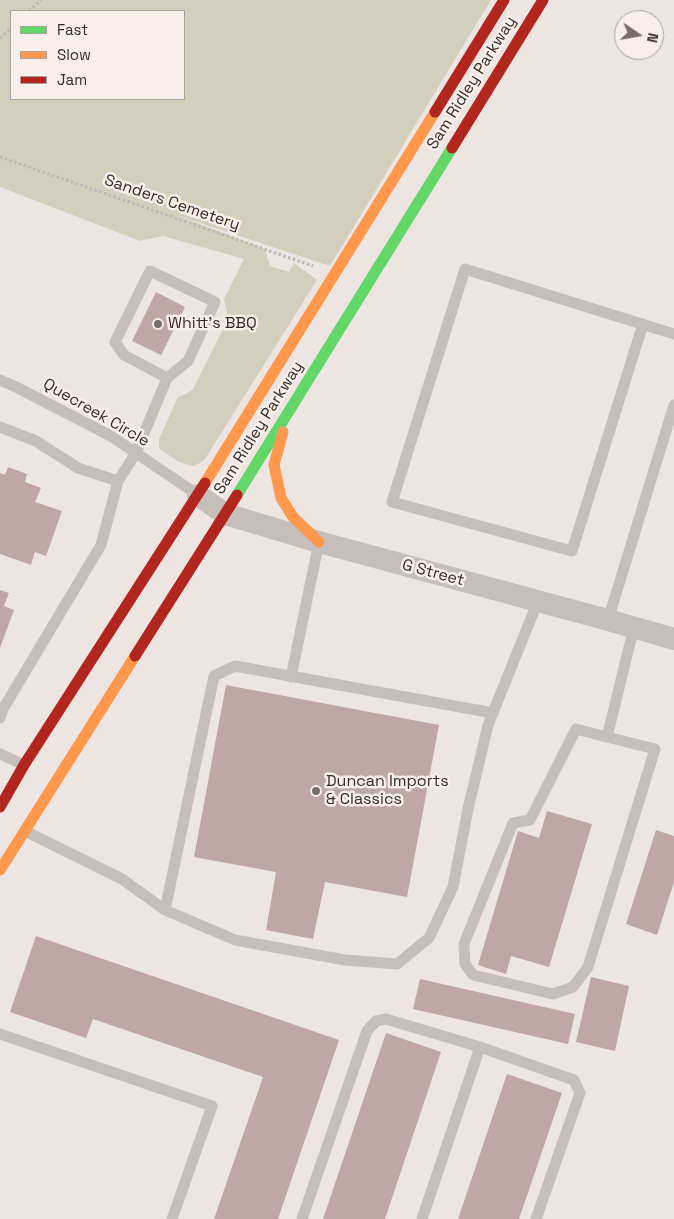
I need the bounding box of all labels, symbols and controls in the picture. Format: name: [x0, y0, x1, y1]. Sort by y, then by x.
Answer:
legend: [10, 10, 185, 100]
north arrow: [614, 10, 664, 60]
street label: Sam Ridley Parkway: [423, 13, 521, 153]
text: Fast: [57, 20, 88, 39]
text: N: [643, 31, 662, 44]
text: Slow: [57, 45, 91, 64]
text: Jam: [57, 70, 87, 89]
street label: Sanders Cemetery: [102, 171, 242, 235]
place label: Whitt's BBQ: [168, 314, 257, 334]
marker: Whitt's BBQ: [152, 318, 164, 330]
street label: Sam Ridley Parkway: [210, 358, 308, 498]
street label: Quecreek Circle: [39, 375, 153, 451]
street label: G Street: [400, 555, 466, 591]
place label: Duncan Imports & Classics: [326, 772, 449, 810]
marker: Duncan Imports & Classics: [310, 785, 322, 797]

